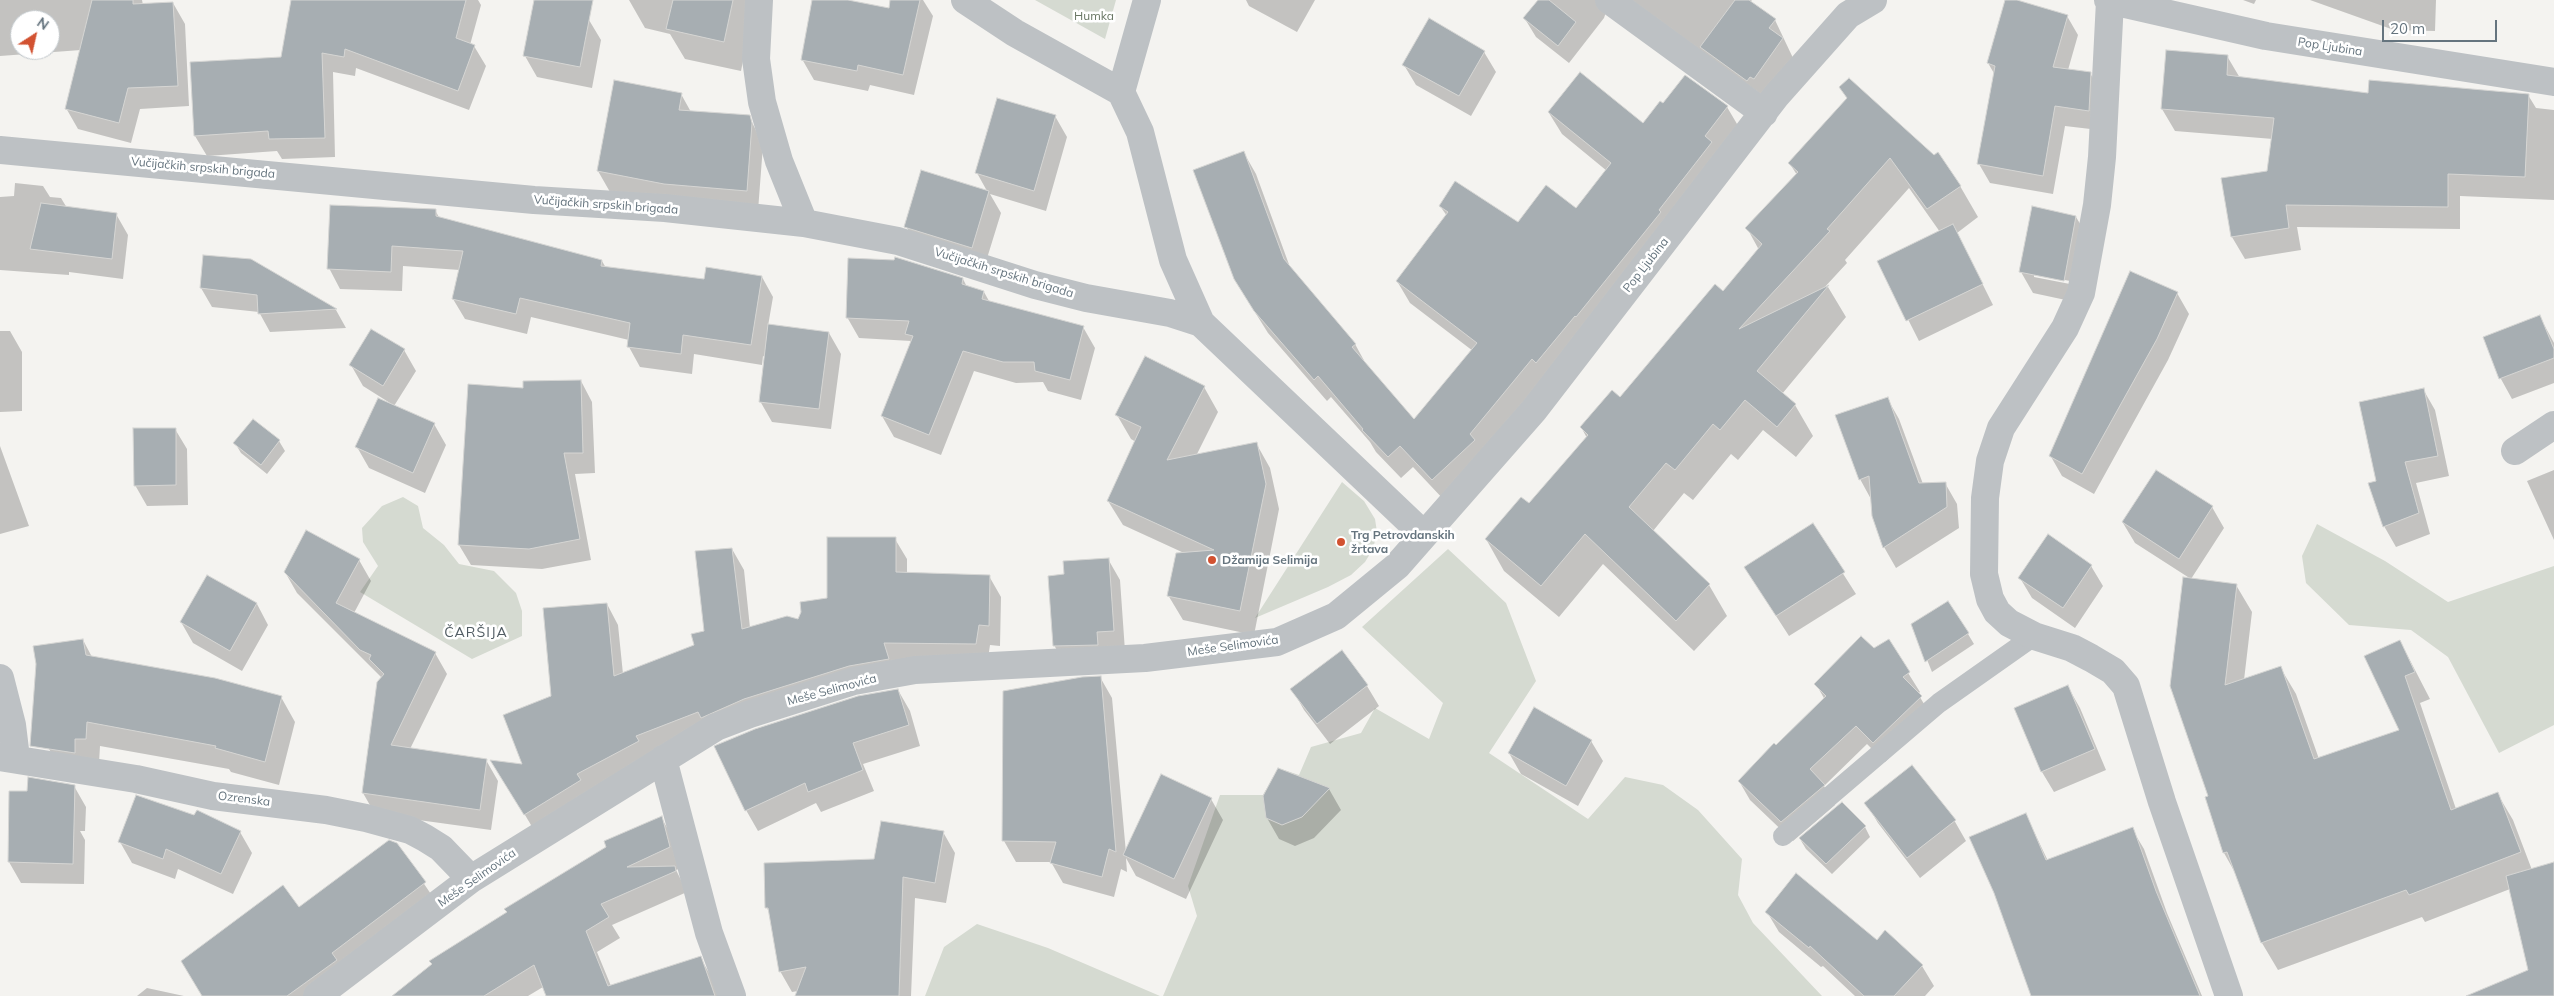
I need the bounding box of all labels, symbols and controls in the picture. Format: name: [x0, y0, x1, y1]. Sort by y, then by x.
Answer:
park label: Humka: [1074, 9, 1114, 23]
north arrow: [10, 10, 60, 60]
scale bar: [2384, 10, 2499, 42]
text: N: [34, 13, 53, 34]
text: 20 m: [2390, 19, 2425, 38]
street label: Pop Ljubina: [2297, 35, 2363, 59]
street label: Vučijačkih srpskih brigada: [130, 155, 276, 181]
street label: Vučijačkih srpskih brigada: [533, 193, 679, 217]
street label: Pop Ljubina: [1620, 235, 1672, 295]
street label: Vučijačkih srpskih brigada: [933, 245, 1075, 301]
place label: Trg Petrovdanskih žrtava: [1351, 528, 1455, 556]
marker: Trg Petrovdanskih žrtava: [1335, 536, 1347, 548]
place label: Džamija Selimija: [1222, 553, 1318, 567]
marker: Džamija Selimija: [1206, 554, 1218, 566]
district label: ČARŠIJA: [443, 625, 509, 641]
street label: Meše Selimovića: [1187, 632, 1279, 660]
street label: Meše Selimovića: [786, 671, 878, 709]
street label: Ozrenska: [217, 789, 271, 809]
street label: Meše Selimovića: [435, 846, 519, 910]

